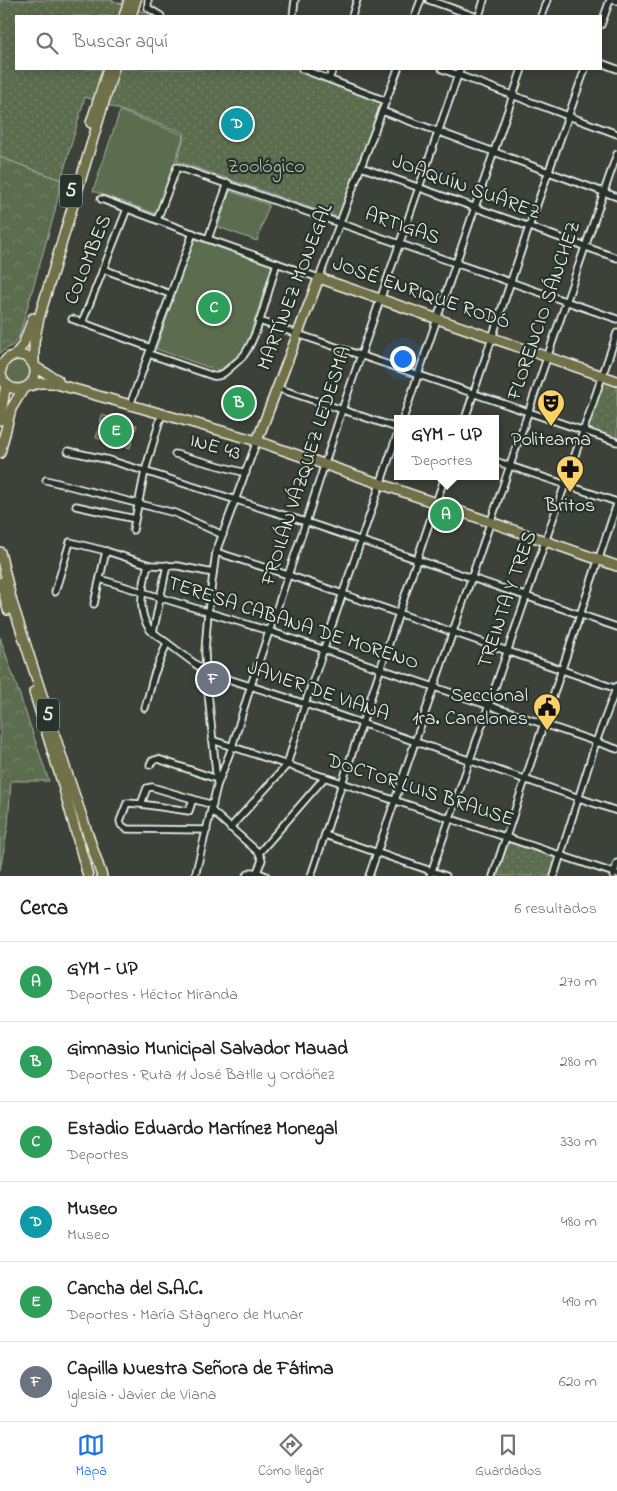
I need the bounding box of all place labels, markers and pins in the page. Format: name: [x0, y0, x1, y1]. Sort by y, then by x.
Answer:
pin: D: [221, 105, 253, 143]
pin: C: [198, 289, 230, 327]
pin: B: [223, 384, 255, 422]
theatre icon: Politeama: [536, 388, 566, 427]
pin: E: [100, 412, 132, 450]
place label: Politeama: [511, 426, 591, 455]
pharmacy icon: Britos: [555, 454, 585, 493]
place label: Britos: [544, 492, 595, 521]
pin: A: [430, 496, 462, 534]
pin: F: [197, 660, 229, 698]
place label: Seccional 1ra. Canelones: [412, 682, 528, 734]
public building icon: Seccional 1ra. Canelones: [532, 692, 562, 731]

